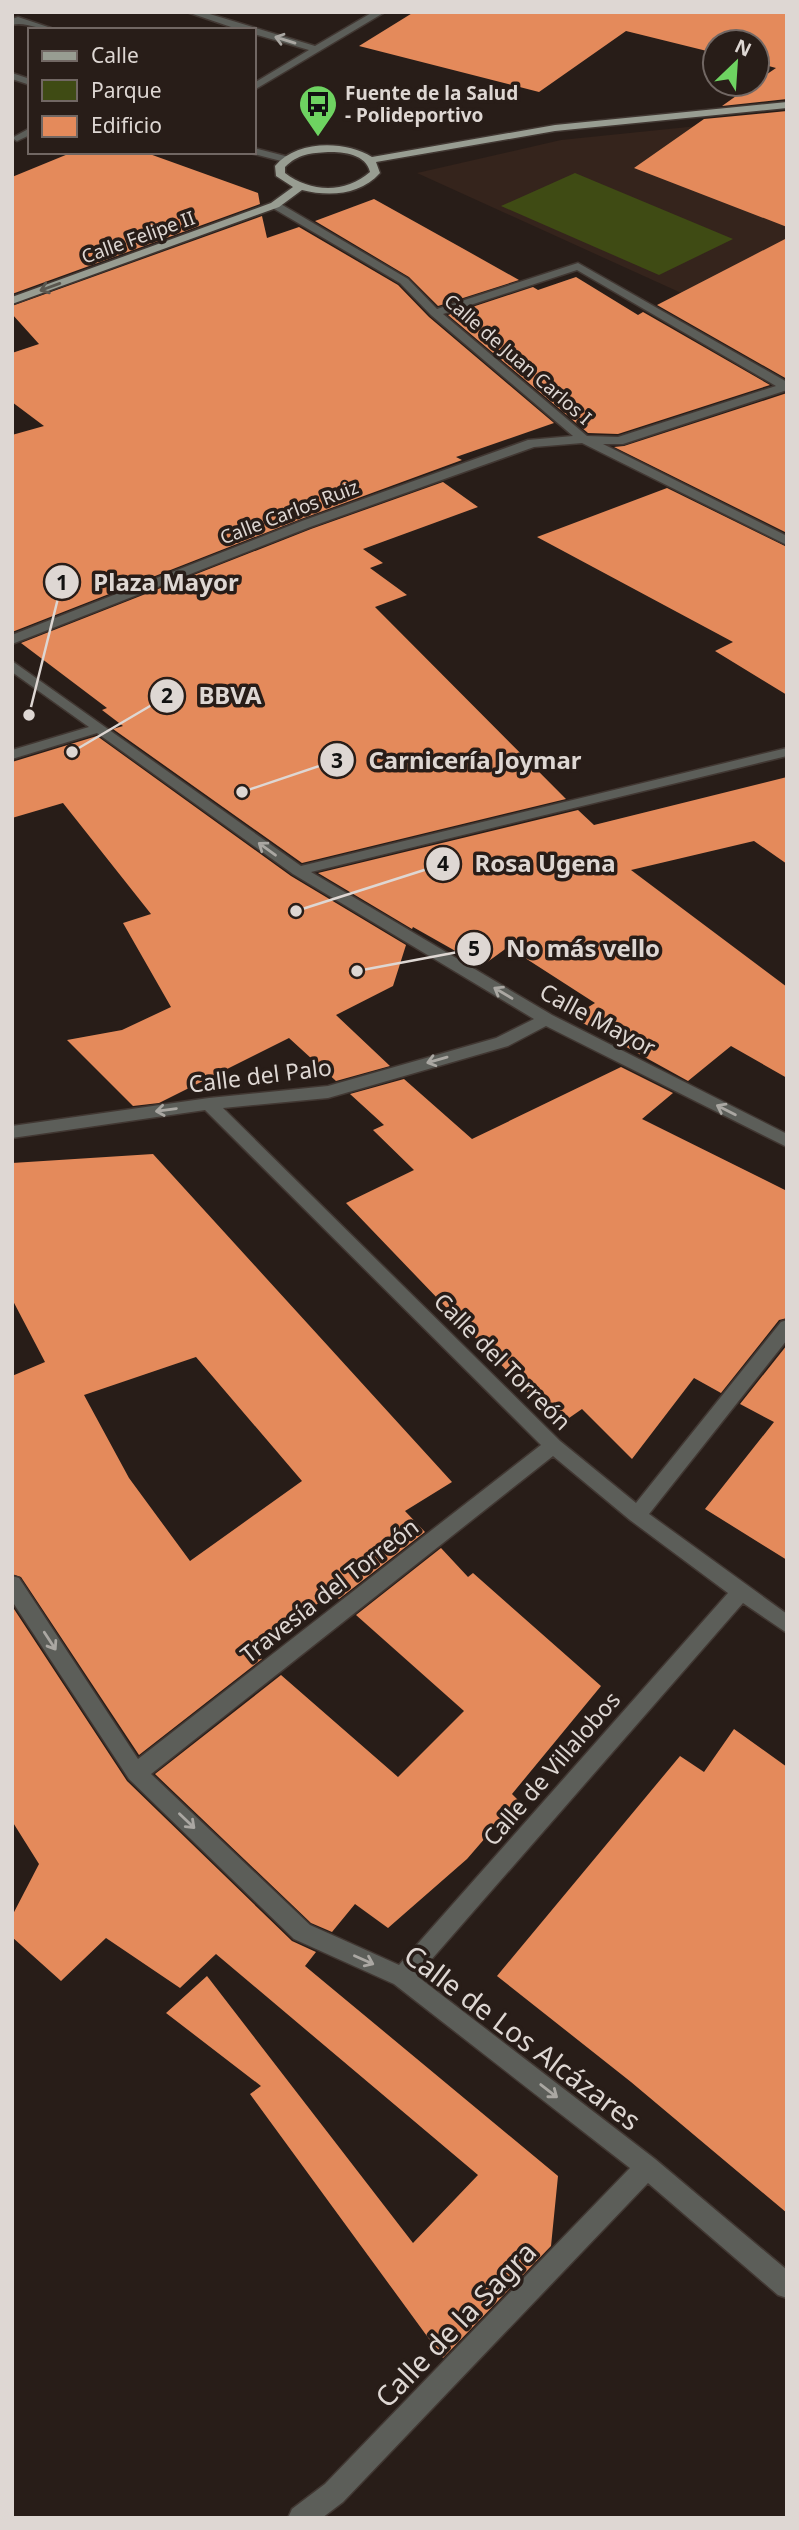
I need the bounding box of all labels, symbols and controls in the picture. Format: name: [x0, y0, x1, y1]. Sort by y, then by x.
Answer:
legend: [28, 28, 256, 154]
north arrow: [701, 28, 771, 98]
one-way arrow: [275, 33, 297, 46]
text: N: [731, 33, 756, 63]
text: Calle: [91, 41, 139, 69]
text: Parque: [91, 76, 161, 104]
place label: Fuente de la Salud - Polideportivo: [345, 80, 518, 128]
bus stop icon: Fuente de la Salud - Polideportivo: [297, 83, 339, 138]
text: Edificio: [91, 111, 162, 139]
street label: Calle Felipe II: [78, 204, 198, 270]
one-way arrow: [39, 282, 61, 294]
street label: Calle de Juan Carlos I: [439, 288, 597, 430]
street label: Calle Carlos Ruiz: [216, 474, 362, 550]
callout: Plaza Mayor: [45, 560, 253, 605]
text: Plaza Mayor: [93, 565, 239, 598]
text: 1: [56, 568, 68, 596]
callout: BBVA: [149, 673, 275, 718]
text: BBVA: [198, 678, 262, 711]
text: 2: [161, 681, 173, 709]
callout: Carnicería Joymar: [319, 738, 596, 783]
text: Carnicería Joymar: [368, 743, 582, 776]
text: 3: [331, 746, 343, 774]
callout: Rosa Ugena: [425, 841, 629, 886]
one-way arrow: [258, 842, 277, 856]
text: Rosa Ugena: [474, 846, 616, 879]
text: 4: [437, 849, 449, 877]
callout: No más vello: [456, 927, 674, 972]
text: No más vello: [506, 931, 660, 964]
text: 5: [468, 934, 480, 962]
street label: Calle Mayor: [534, 975, 662, 1063]
one-way arrow: [493, 986, 513, 1000]
street label: Calle del Palo: [187, 1050, 333, 1100]
one-way arrow: [426, 1055, 448, 1068]
one-way arrow: [716, 1103, 737, 1117]
one-way arrow: [155, 1104, 178, 1117]
street label: Calle del Torreón: [427, 1285, 579, 1437]
street label: Travesía del Torreón: [233, 1510, 425, 1670]
one-way arrow: [43, 1631, 57, 1651]
street label: Calle de Villalobos: [475, 1684, 627, 1852]
one-way arrow: [178, 1813, 195, 1830]
street label: Calle de Los Alcázares: [397, 1936, 649, 2138]
one-way arrow: [352, 1954, 374, 1967]
one-way arrow: [539, 2083, 557, 2098]
street label: Calle de la Sagra: [366, 2233, 544, 2415]

